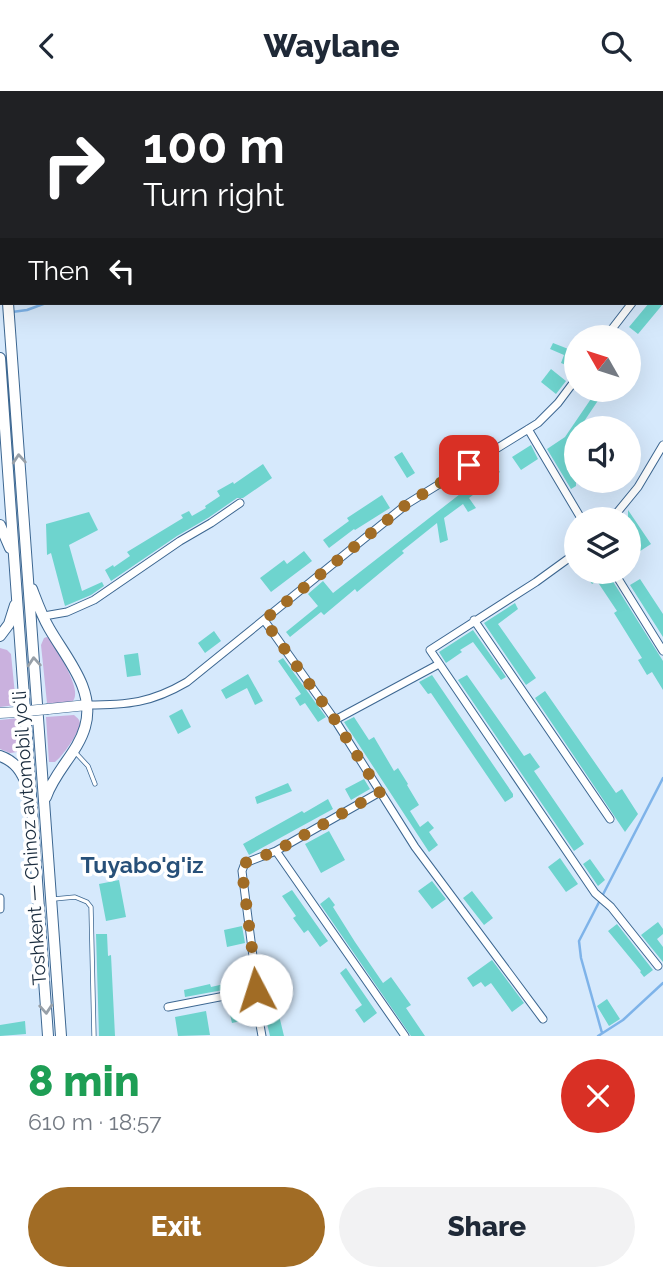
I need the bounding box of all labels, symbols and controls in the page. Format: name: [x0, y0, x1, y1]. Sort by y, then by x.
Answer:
icon: back: [28, 27, 66, 65]
text: Waylane: [264, 27, 399, 64]
icon: search: [597, 27, 635, 65]
text: 100 m: [143, 117, 285, 174]
icon: right: [28, 119, 119, 210]
text: Turn right: [143, 176, 284, 213]
icon: left: [103, 252, 141, 290]
text: Then: [28, 256, 89, 286]
north arrow: [564, 325, 640, 403]
map controls: [564, 325, 641, 584]
button: sound: [564, 416, 641, 493]
pin: [439, 435, 499, 495]
icon: arrive: [450, 446, 488, 484]
one-way arrow: [12, 454, 27, 465]
button: layers: [564, 507, 641, 584]
one-way arrow: [27, 656, 42, 667]
street label: Toshkent — Chinoz avtomobil yoʻli: [8, 690, 50, 986]
district label: Tuyabo'g'iz: [80, 851, 204, 878]
position arrow: [219, 953, 293, 1027]
one-way arrow: [39, 1004, 54, 1015]
text: 8 min: [28, 1057, 140, 1106]
button: close: [561, 1059, 635, 1133]
text: 610 m · 18:57: [28, 1108, 161, 1135]
button: Exit: [28, 1187, 325, 1267]
button: Share: [339, 1187, 635, 1267]

